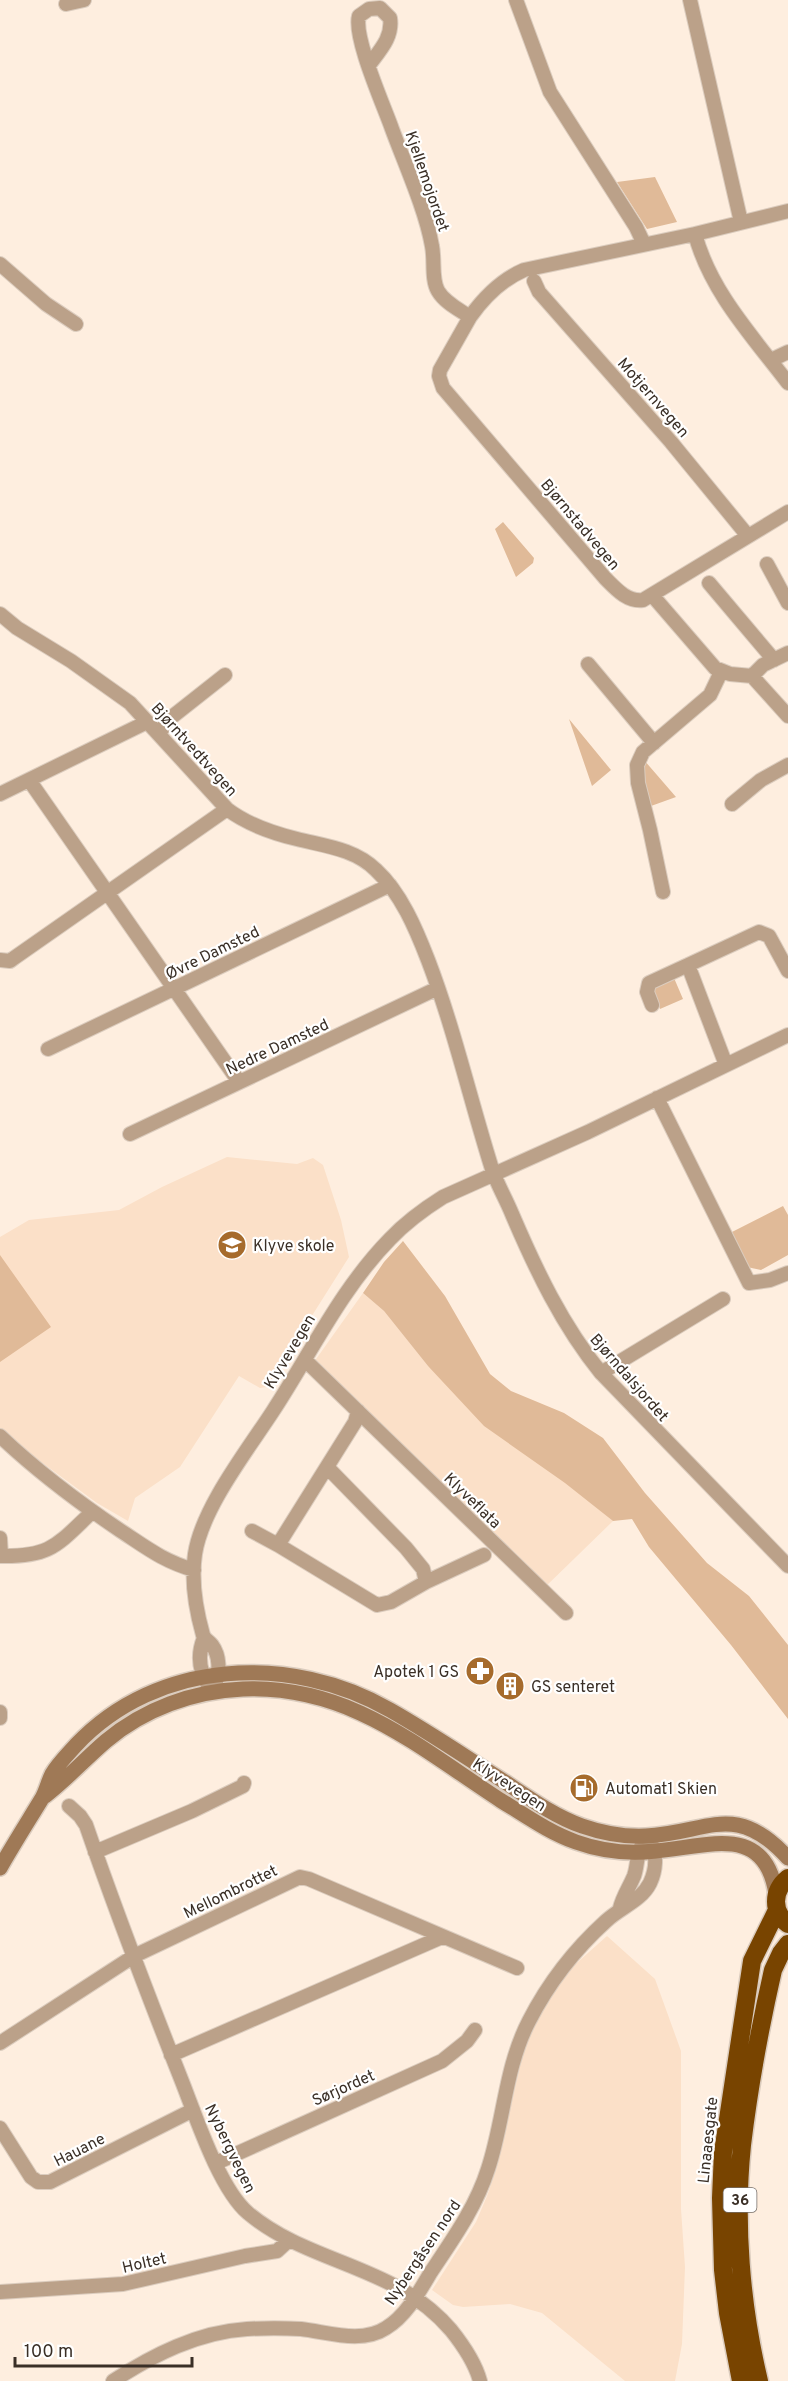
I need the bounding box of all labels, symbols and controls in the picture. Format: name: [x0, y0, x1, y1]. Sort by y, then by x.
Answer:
street label: Kjellemojordet: [400, 129, 453, 235]
street label: Motjernvegen: [612, 354, 693, 442]
street label: Bjørnstadvegen: [535, 476, 623, 575]
street label: Bjørntvedtvegen: [146, 699, 241, 801]
street label: Øvre Damsted: [163, 922, 263, 985]
street label: Nedre Damsted: [223, 1015, 333, 1080]
school or university icon: Klyve skole: [216, 1229, 248, 1261]
place label: Klyve skole: [253, 1237, 334, 1257]
street label: Klyvevegen: [261, 1311, 321, 1393]
street label: Bjørndalsjordet: [585, 1330, 672, 1426]
street label: Klyveflata: [439, 1469, 504, 1534]
pharmacy icon: Apotek 1 GS: [464, 1655, 496, 1687]
place label: Apotek 1 GS: [373, 1663, 459, 1683]
building icon: GS senteret: [494, 1670, 526, 1702]
place label: GS senteret: [531, 1678, 615, 1698]
street label: Klyvevegen: [468, 1754, 549, 1817]
fuel station icon: Automat1 Skien: [568, 1772, 600, 1804]
place label: Automat1 Skien: [605, 1780, 717, 1800]
street label: Mellombrottet: [181, 1861, 281, 1924]
street label: Sørjordet: [309, 2066, 378, 2111]
street label: Linaaesgate: [695, 2096, 723, 2184]
street label: Nybergvegen: [199, 2101, 259, 2197]
street label: Hauane: [51, 2129, 109, 2172]
road number: 36: [724, 2188, 756, 2212]
street label: Nybergåsen nord: [381, 2197, 466, 2310]
street label: Holtet: [120, 2249, 169, 2279]
scale bar: [15, 2330, 192, 2368]
text: 100 m: [24, 2341, 73, 2364]

